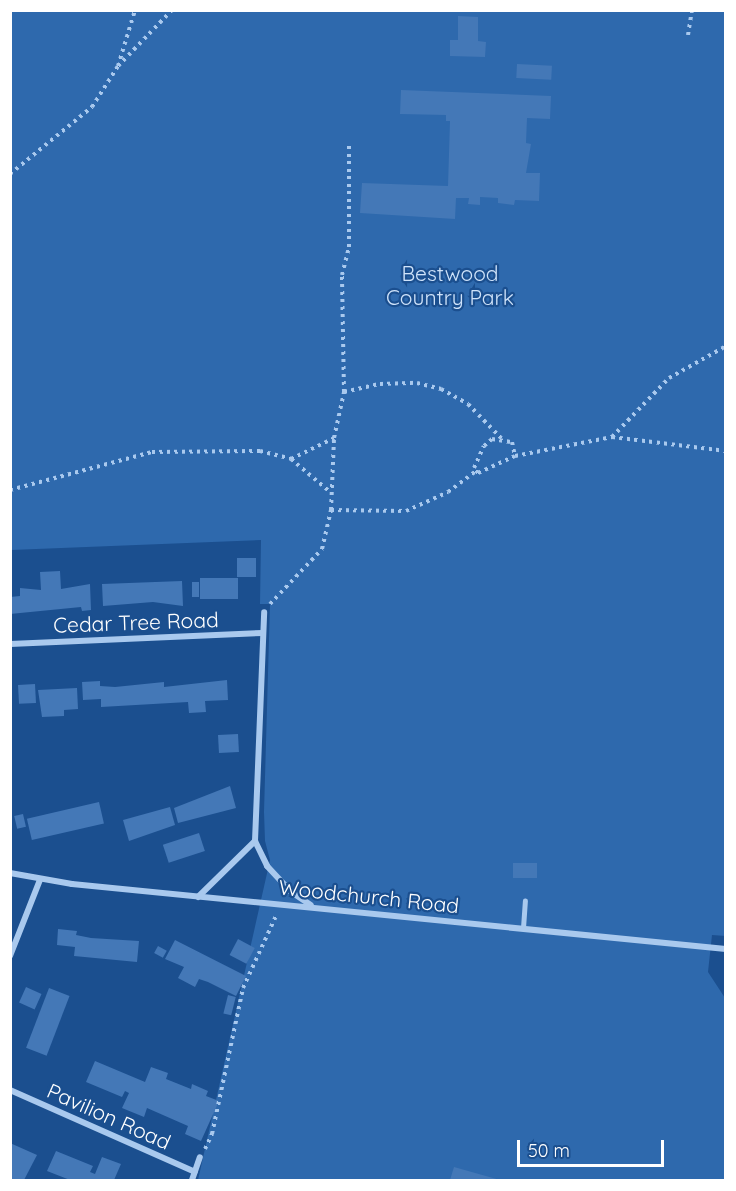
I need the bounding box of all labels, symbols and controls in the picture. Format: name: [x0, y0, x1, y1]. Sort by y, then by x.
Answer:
park label: Bestwood Country Park: [386, 260, 514, 310]
street label: Cedar Tree Road: [53, 607, 219, 637]
street label: Woodchurch Road: [278, 874, 460, 918]
street label: Pavilion Road: [43, 1078, 175, 1154]
scale bar: [520, 1128, 667, 1166]
text: 50 m: [528, 1139, 570, 1162]

